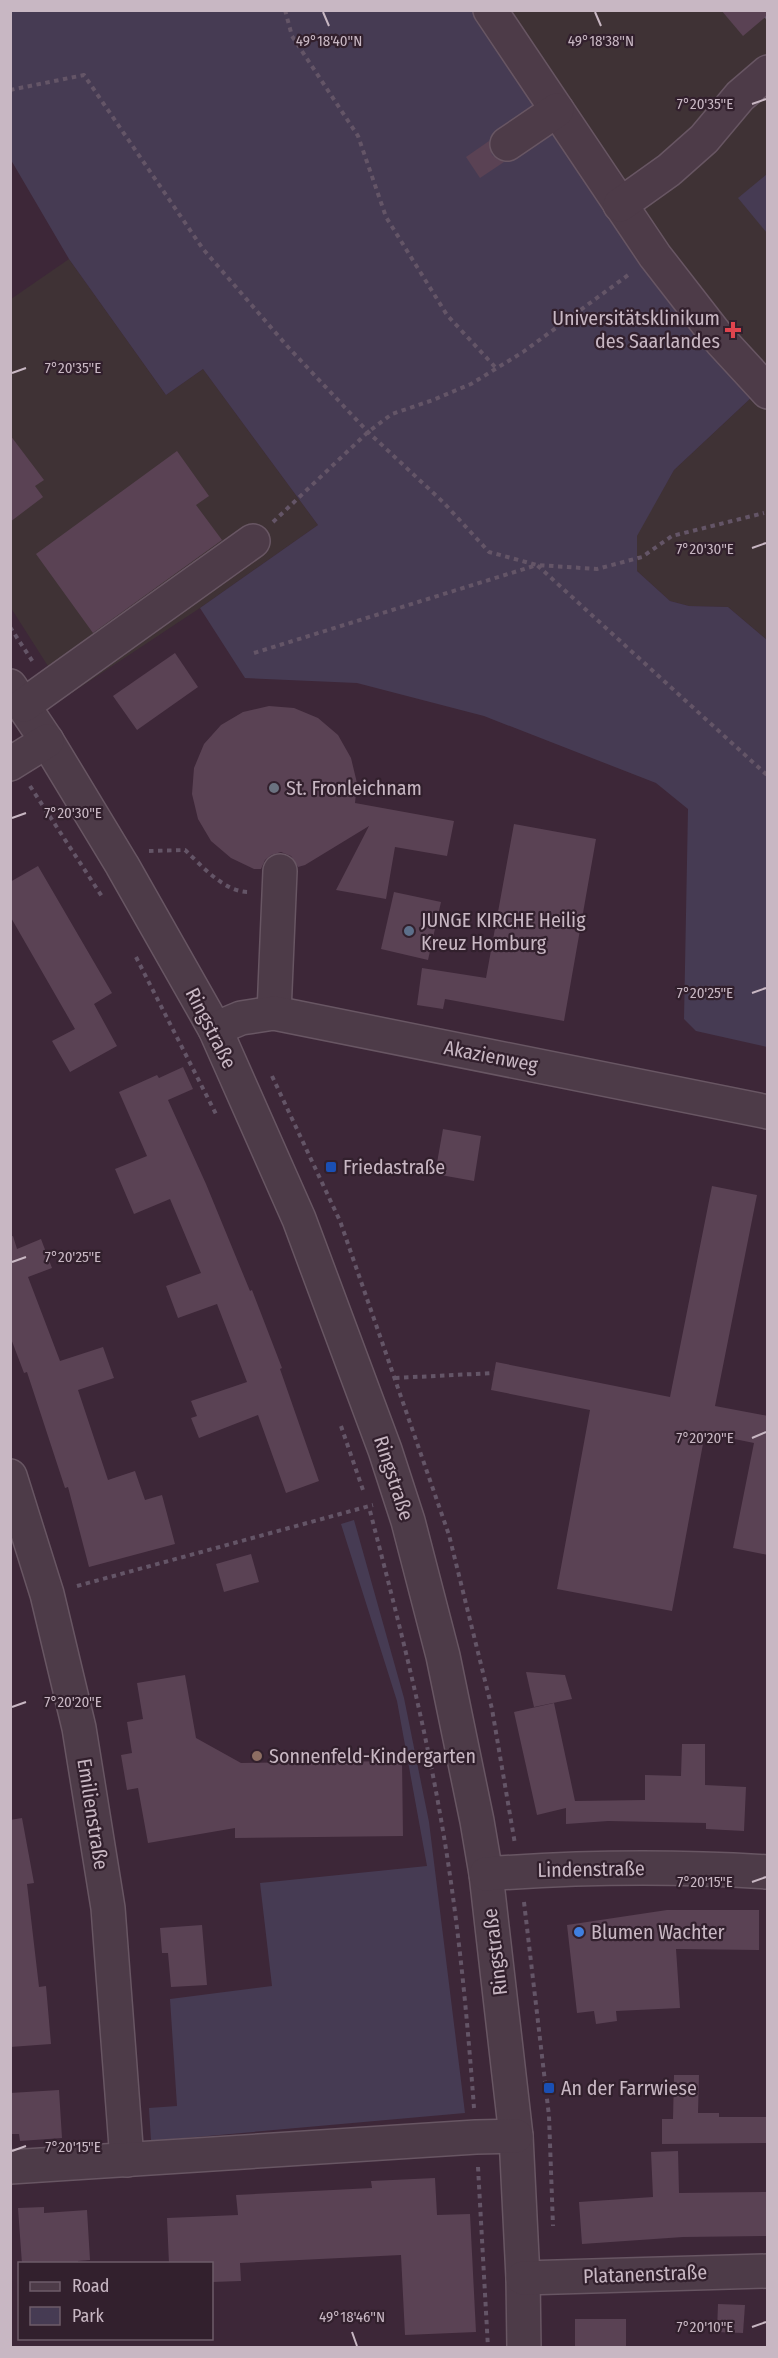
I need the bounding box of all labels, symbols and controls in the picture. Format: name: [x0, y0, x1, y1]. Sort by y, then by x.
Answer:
text: 49°18'40"N: [296, 32, 362, 50]
text: 49°18'38"N: [568, 32, 634, 50]
text: 7°20'35"E: [677, 95, 733, 113]
place label: Universitätsklinikum des Saarlandes: [552, 306, 720, 353]
marker: Universitätsklinikum des Saarlandes: [724, 321, 742, 339]
text: 7°20'35"E: [45, 359, 101, 377]
text: 7°20'30"E: [676, 540, 734, 558]
place label: St. Fronleichnam: [286, 776, 422, 800]
marker: St. Fronleichnam: [267, 781, 281, 795]
text: 7°20'30"E: [44, 804, 102, 822]
place label: JUNGE KIRCHE Heilig Kreuz Homburg: [421, 908, 586, 955]
marker: JUNGE KIRCHE Heilig Kreuz Homburg: [402, 924, 416, 938]
street label: Ringstraße: [180, 984, 242, 1072]
text: 7°20'25"E: [677, 984, 733, 1002]
street label: Akazienweg: [442, 1035, 541, 1077]
place label: Friedastraße: [343, 1155, 445, 1179]
marker: Friedastraße: [324, 1160, 338, 1174]
text: 7°20'25"E: [45, 1248, 101, 1266]
text: 7°20'20"E: [676, 1429, 734, 1447]
street label: Ringstraße: [369, 1433, 419, 1523]
text: 7°20'20"E: [44, 1693, 102, 1711]
place label: Sonnenfeld-Kindergarten: [269, 1744, 476, 1768]
marker: Sonnenfeld-Kindergarten: [250, 1749, 264, 1763]
street label: Emilienstraße: [72, 1757, 114, 1871]
street label: Lindenstraße: [537, 1856, 645, 1882]
text: 7°20'15"E: [677, 1873, 733, 1891]
street label: Ringstraße: [478, 1907, 512, 1997]
place label: Blumen Wachter: [591, 1920, 725, 1944]
marker: Blumen Wachter: [572, 1925, 586, 1939]
place label: An der Farrwiese: [561, 2076, 697, 2100]
marker: An der Farrwiese: [542, 2081, 556, 2095]
text: 7°20'15"E: [45, 2138, 101, 2156]
street label: Platanenstraße: [583, 2260, 707, 2288]
legend: [18, 2262, 213, 2340]
text: Road: [72, 2275, 109, 2297]
text: Park: [72, 2305, 105, 2327]
text: 49°18'46"N: [319, 2308, 385, 2326]
text: 7°20'10"E: [677, 2318, 733, 2336]

